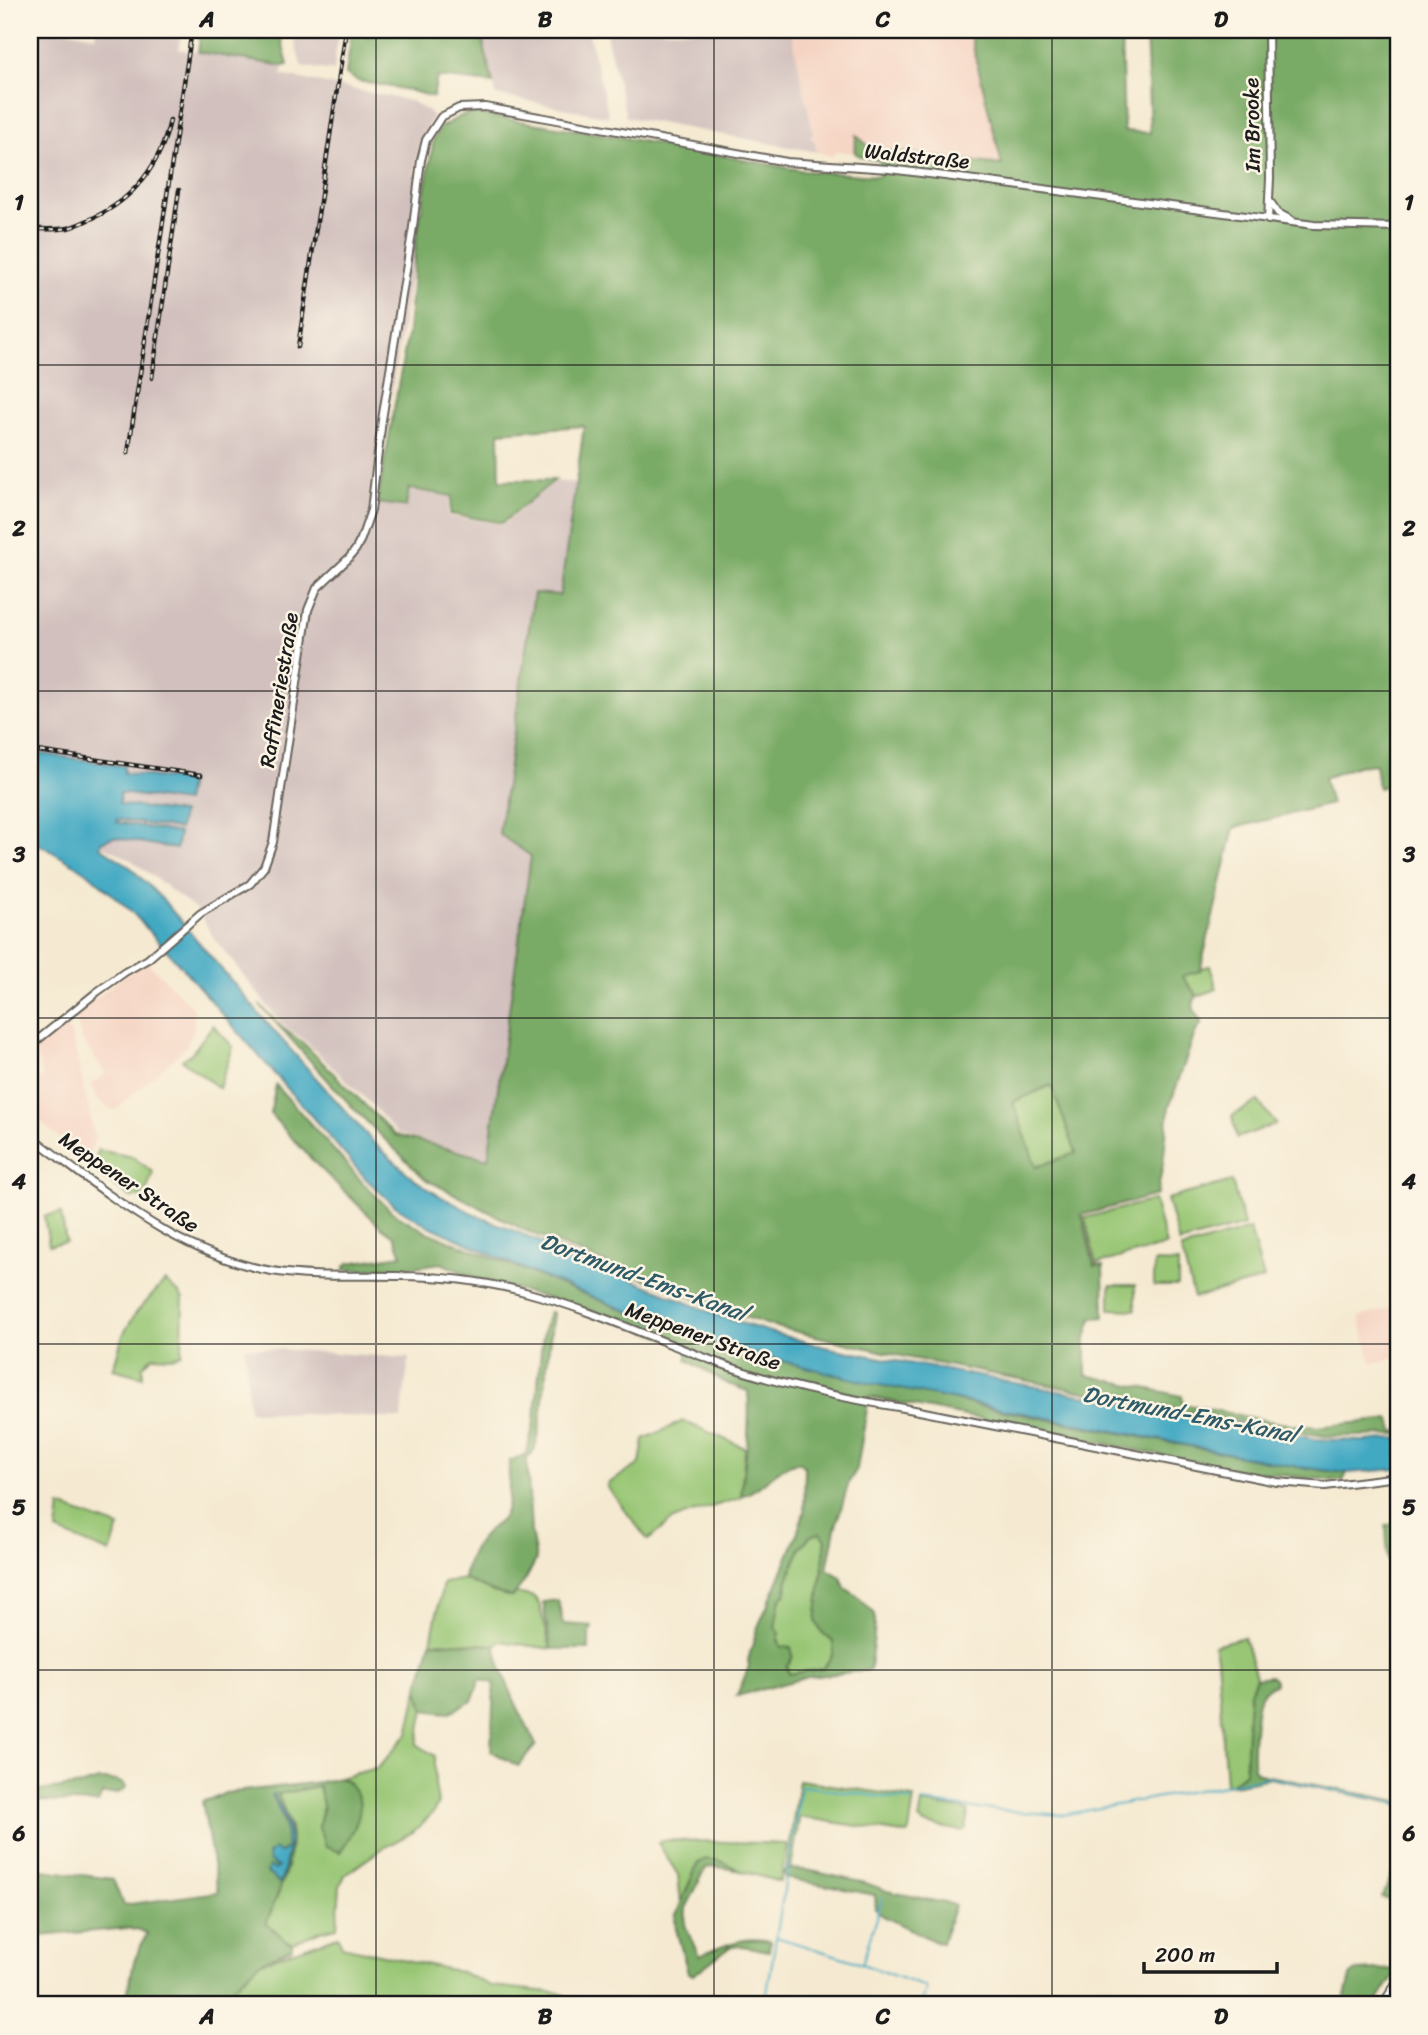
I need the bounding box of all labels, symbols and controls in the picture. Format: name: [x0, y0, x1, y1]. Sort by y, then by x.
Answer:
text: A: [198, 0, 215, 40]
text: B: [538, 0, 553, 40]
text: C: [875, 0, 891, 40]
text: D: [1214, 0, 1229, 40]
street label: Im Brooke: [1232, 77, 1272, 174]
street label: Waldstraße: [863, 132, 971, 180]
text: 1: [14, 182, 24, 223]
text: 1: [1404, 182, 1414, 223]
text: 2: [11, 508, 26, 549]
text: 2: [1401, 508, 1416, 549]
street label: Raffineriestraße: [248, 610, 310, 770]
text: 3: [12, 834, 26, 875]
text: 3: [1402, 834, 1416, 875]
street label: Meppener Straße: [51, 1121, 207, 1244]
text: 4: [11, 1161, 27, 1202]
text: 4: [1401, 1161, 1417, 1202]
water label: Dortmund-Ems-Kanal: [534, 1221, 758, 1336]
street label: Meppener Straße: [620, 1290, 786, 1382]
water label: Dortmund-Ems-Kanal: [1079, 1374, 1306, 1456]
text: 5: [12, 1487, 26, 1528]
text: 5: [1402, 1487, 1416, 1528]
text: 6: [11, 1813, 26, 1854]
text: 6: [1401, 1813, 1416, 1854]
scale bar: [1144, 1930, 1278, 1974]
text: 200 m: [1155, 1936, 1215, 1974]
text: A: [198, 1996, 215, 2035]
text: B: [538, 1996, 553, 2035]
text: C: [875, 1996, 891, 2035]
text: D: [1214, 1996, 1229, 2035]

